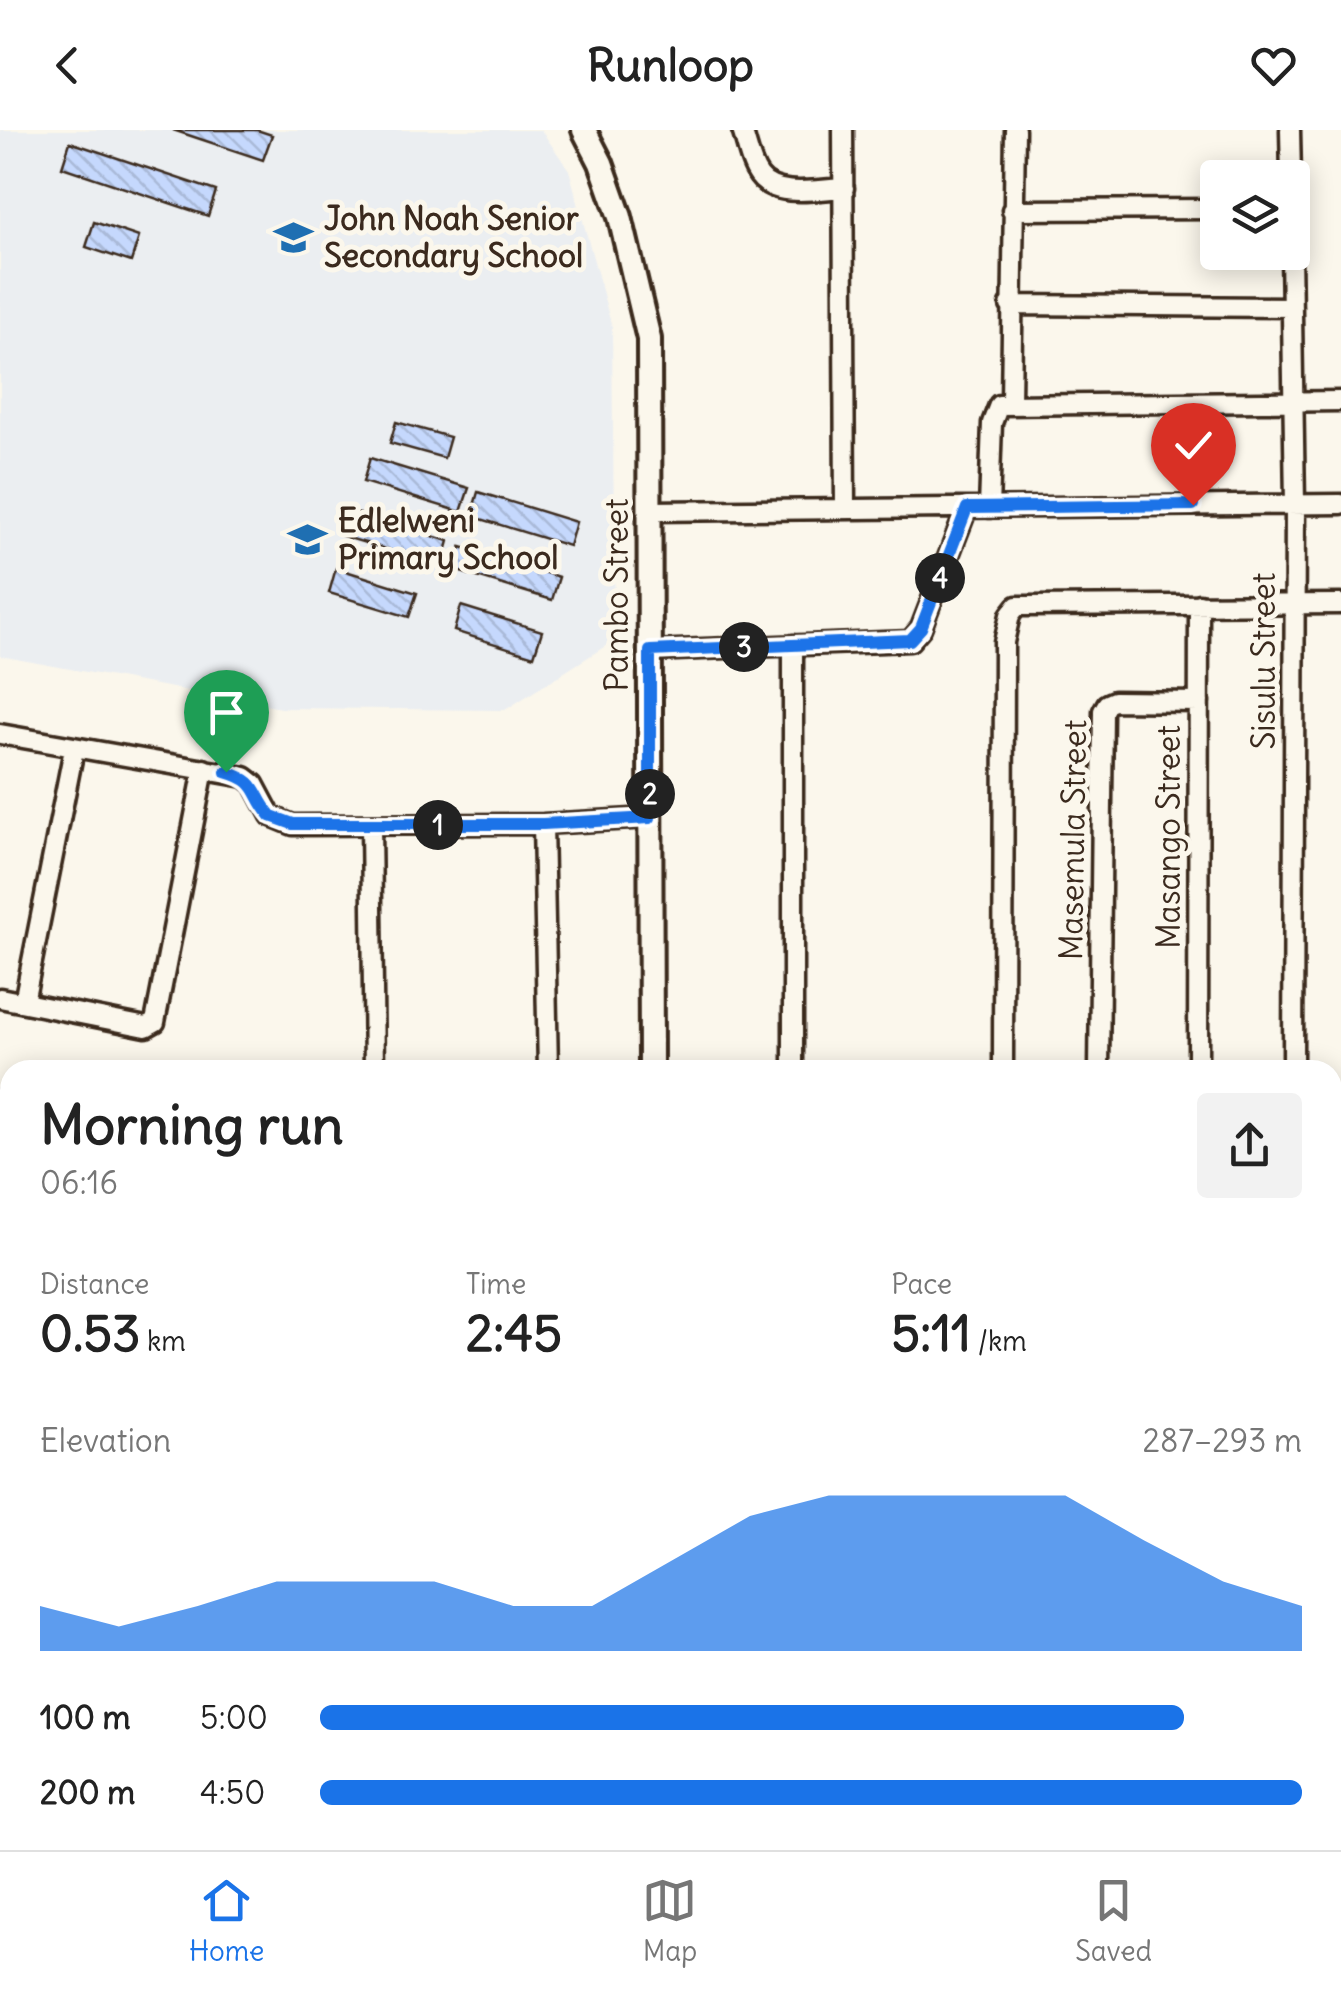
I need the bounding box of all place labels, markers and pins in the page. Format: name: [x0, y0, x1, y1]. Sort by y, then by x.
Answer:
place label: John Noah Senior Secondary School: [324, 198, 583, 276]
school or university icon: John Noah Senior Secondary School: [273, 216, 315, 258]
pin: [1151, 403, 1236, 506]
place label: Edlelweni Primary School: [338, 500, 558, 578]
school or university icon: Edlelweni Primary School: [287, 518, 329, 560]
pin: 4: [915, 553, 965, 603]
pin: 3: [719, 622, 769, 672]
pin: [184, 670, 269, 773]
pin: 2: [625, 769, 675, 819]
pin: 1: [413, 800, 463, 850]

